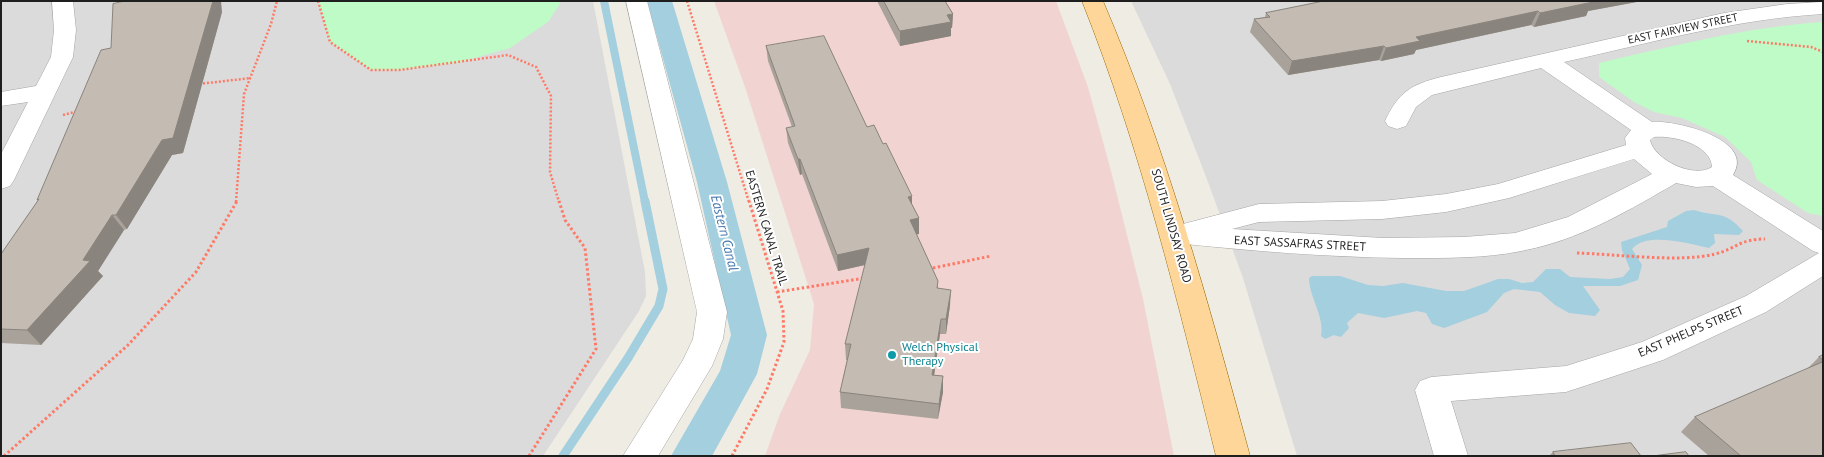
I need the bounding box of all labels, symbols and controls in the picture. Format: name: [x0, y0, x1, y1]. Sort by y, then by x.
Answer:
street label: EAST FAIRVIEW STREET: [1627, 11, 1739, 47]
street label: SOUTH LINDSAY ROAD: [1148, 167, 1194, 285]
street label: EASTERN CANAL TRAIL: [742, 169, 790, 287]
water label: Eastern Canal: [706, 193, 742, 273]
street label: EAST SASSAFRAS STREET: [1234, 233, 1366, 255]
street label: EAST PHELPS STREET: [1636, 303, 1746, 361]
place label: Welch Physical Therapy: [902, 341, 978, 369]
marker: Welch Physical Therapy: [886, 349, 898, 361]

